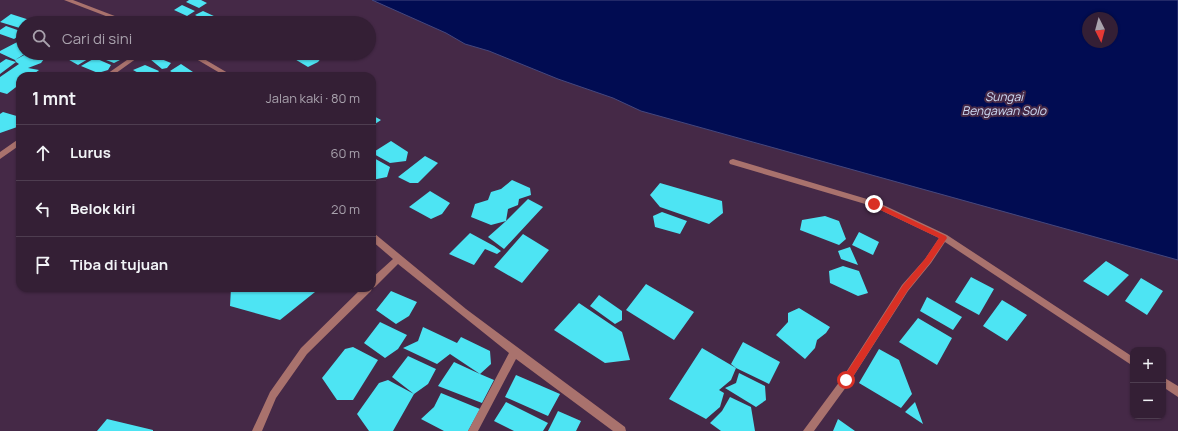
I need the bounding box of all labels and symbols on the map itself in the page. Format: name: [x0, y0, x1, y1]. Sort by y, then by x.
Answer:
north arrow: [1082, 12, 1118, 48]
water label: Sungai Bengawan Solo: [962, 88, 1047, 119]
route end: [865, 195, 883, 213]
route start: [837, 371, 855, 389]

